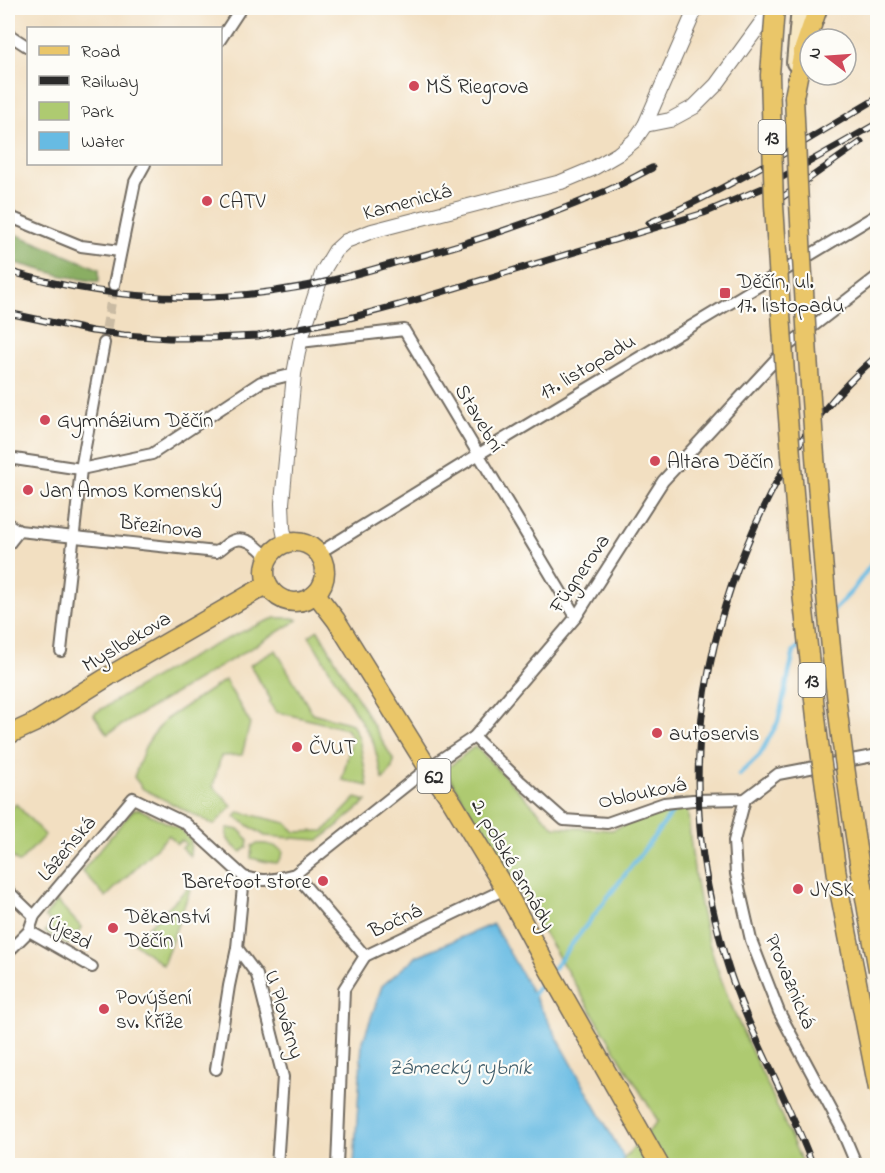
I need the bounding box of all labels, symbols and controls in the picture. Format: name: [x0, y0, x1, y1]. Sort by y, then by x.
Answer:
legend: [27, 27, 222, 165]
north arrow: [798, 27, 858, 87]
text: Road: [81, 40, 120, 66]
text: N: [803, 44, 829, 62]
text: Railway: [81, 70, 138, 96]
place label: MŠ Riegrova: [426, 73, 529, 105]
marker: MŠ Riegrova: [407, 79, 421, 93]
text: Park: [81, 100, 114, 126]
road number: 13: [758, 120, 786, 154]
text: Water: [81, 130, 125, 156]
street label: Kamenická: [360, 177, 455, 229]
place label: CATV: [219, 188, 265, 218]
marker: CATV: [200, 194, 214, 208]
place label: Děčín, ul. 17. listopadu: [736, 268, 844, 322]
marker: Děčín, ul. 17. listopadu: [718, 286, 732, 300]
street label: 17. listopadu: [534, 327, 642, 408]
street label: Stavební: [446, 379, 511, 459]
place label: Gymnázium Děčín: [57, 407, 213, 439]
marker: Gymnázium Děčín: [38, 413, 52, 427]
place label: Altara Děčín: [667, 448, 773, 478]
marker: Altara Děčín: [648, 454, 662, 468]
place label: Jan Amos Komenský: [40, 477, 222, 509]
marker: Jan Amos Komenský: [21, 483, 35, 497]
street label: Březinova: [117, 508, 204, 548]
street label: Fügnerova: [542, 528, 620, 622]
street label: Myslbekova: [77, 604, 178, 683]
road number: 13: [798, 663, 826, 697]
place label: autoservis: [669, 720, 759, 750]
marker: autoservis: [650, 726, 664, 740]
place label: ČVUT: [309, 734, 356, 764]
marker: ČVUT: [290, 740, 304, 754]
road number: 62: [418, 759, 450, 793]
street label: Oblouková: [596, 770, 690, 818]
street label: 2. polské armády: [461, 793, 562, 938]
street label: Lázeňská: [31, 810, 104, 889]
place label: Barefoot store: [181, 868, 312, 898]
marker: Barefoot store: [316, 874, 330, 888]
place label: JYSK: [810, 876, 854, 906]
marker: JYSK: [791, 882, 805, 896]
street label: Bočná: [364, 896, 428, 948]
place label: Děkanství Děčín I: [124, 903, 211, 957]
street label: Újezd: [41, 909, 97, 959]
marker: Děkanství Děčín I: [106, 921, 120, 935]
street label: Provaznická: [756, 930, 823, 1034]
street label: U Plovárny: [254, 967, 311, 1063]
place label: Povýšení sv. Kříže: [116, 984, 192, 1038]
marker: Povýšení sv. Kříže: [97, 1002, 111, 1016]
water label: Zámecký rybník: [389, 1053, 533, 1085]

